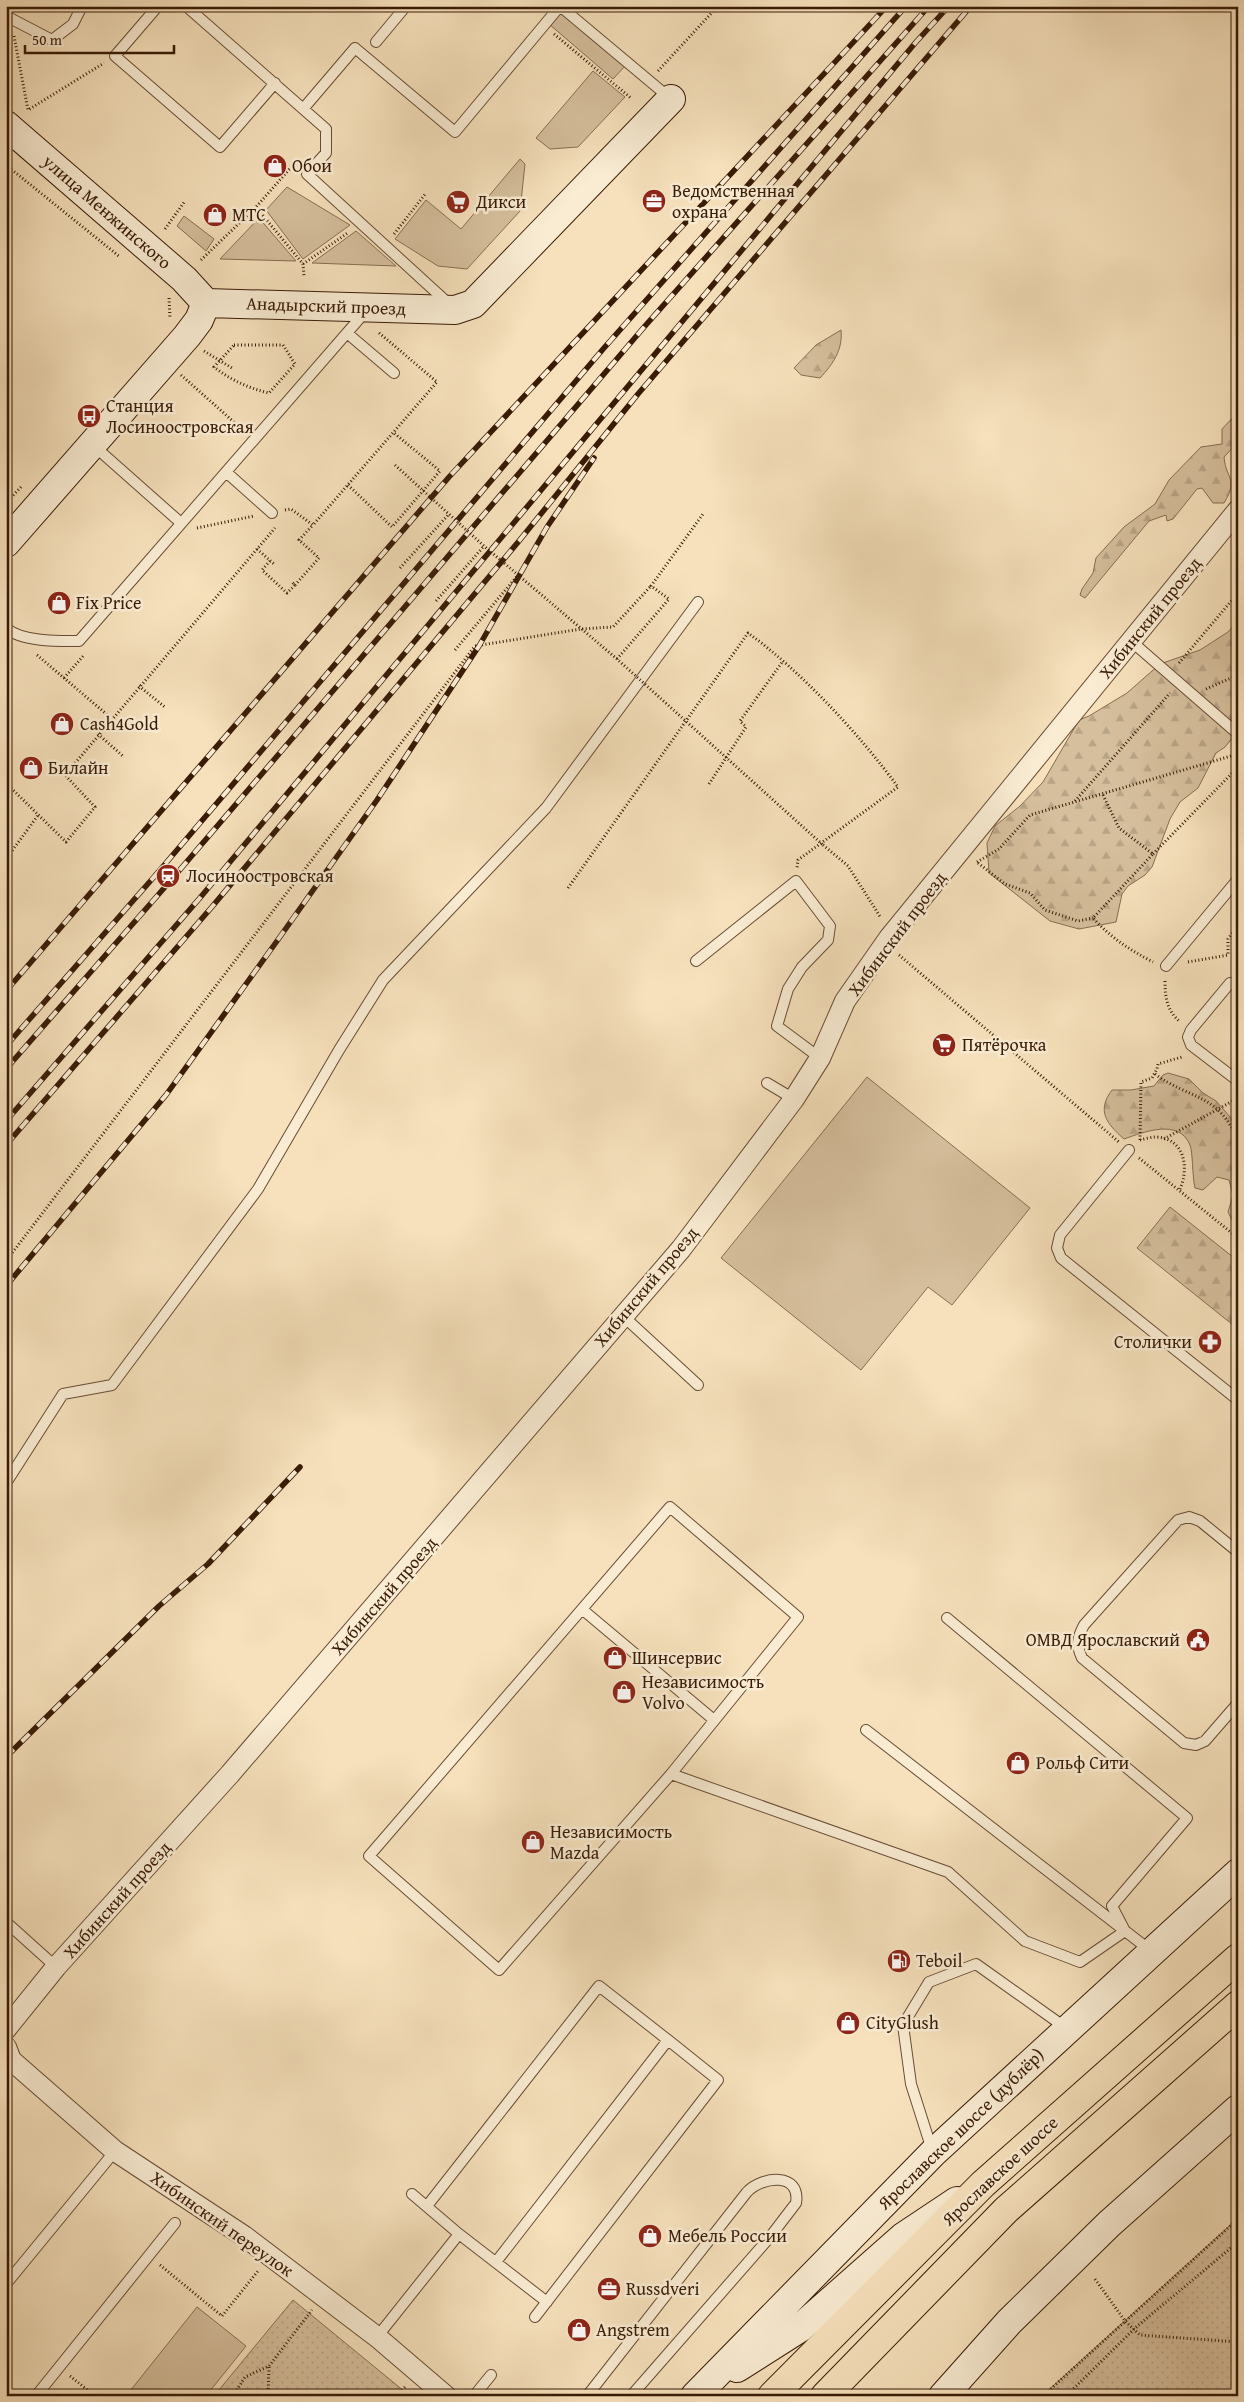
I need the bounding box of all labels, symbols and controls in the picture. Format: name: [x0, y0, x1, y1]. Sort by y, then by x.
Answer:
scale bar: [25, 22, 174, 54]
text: 50 m: [32, 29, 63, 50]
street label: улица Менжинского: [36, 147, 178, 275]
place label: Обои: [292, 152, 332, 179]
shop icon: Обои: [262, 153, 288, 179]
place label: Ведомственная охрана: [672, 177, 795, 225]
place label: Дикси: [475, 188, 527, 215]
office icon: Ведомственная охрана: [641, 188, 667, 214]
supermarket icon: Дикси: [445, 189, 471, 215]
place label: МТС: [232, 201, 266, 228]
shop icon: МТС: [202, 202, 228, 228]
street label: Анадырский проезд: [246, 289, 407, 322]
place label: Станция Лосиноостровская: [106, 392, 254, 440]
bus stop icon: Станция Лосиноостровская: [76, 403, 102, 429]
street label: Хибинский проезд: [1092, 551, 1207, 685]
place label: Fix Price: [76, 589, 142, 616]
shop icon: Fix Price: [46, 590, 72, 616]
place label: Cash4Gold: [80, 710, 159, 737]
shop icon: Cash4Gold: [49, 711, 75, 737]
place label: Билайн: [48, 754, 109, 781]
shop icon: Билайн: [18, 755, 44, 781]
place label: Лосиноостровская: [186, 862, 334, 889]
station icon: Лосиноостровская: [155, 863, 181, 889]
street label: Хибинский проезд: [841, 865, 953, 1002]
place label: Пятёрочка: [962, 1031, 1047, 1058]
supermarket icon: Пятёрочка: [931, 1032, 957, 1058]
street label: Хибинский проезд: [587, 1220, 704, 1353]
place label: Столички: [1114, 1328, 1192, 1355]
pharmacy icon: Столички: [1197, 1329, 1223, 1355]
street label: Хибинский проезд: [324, 1530, 443, 1661]
place label: ОМВД Ярославский: [1026, 1626, 1180, 1653]
public building icon: ОМВД Ярославский: [1185, 1627, 1211, 1653]
place label: Шинсервис: [632, 1644, 722, 1671]
shop icon: Шинсервис: [602, 1645, 628, 1671]
place label: Независимость Volvo: [642, 1668, 764, 1716]
shop icon: Независимость Volvo: [611, 1679, 637, 1705]
place label: Рольф Сити: [1036, 1749, 1129, 1776]
shop icon: Рольф Сити: [1005, 1750, 1031, 1776]
place label: Независимость Mazda: [550, 1818, 672, 1866]
shop icon: Независимость Mazda: [520, 1829, 546, 1855]
street label: Хибинский проезд: [56, 1835, 177, 1964]
place label: Teboil: [916, 1947, 962, 1974]
fuel station icon: Teboil: [886, 1948, 912, 1974]
place label: CityGlush: [866, 2009, 939, 2036]
shop icon: CityGlush: [835, 2010, 861, 2036]
street label: Ярославское шоссе (дублёр): [873, 2044, 1049, 2214]
street label: Ярославское шоссе: [937, 2112, 1063, 2230]
street label: Хибинский переулок: [145, 2164, 300, 2284]
place label: Мебель России: [668, 2222, 787, 2249]
shop icon: Мебель России: [637, 2223, 663, 2249]
place label: Russdveri: [626, 2275, 699, 2302]
office icon: Russdveri: [596, 2276, 622, 2302]
place label: Angstrem: [596, 2316, 670, 2343]
shop icon: Angstrem: [566, 2317, 592, 2343]

